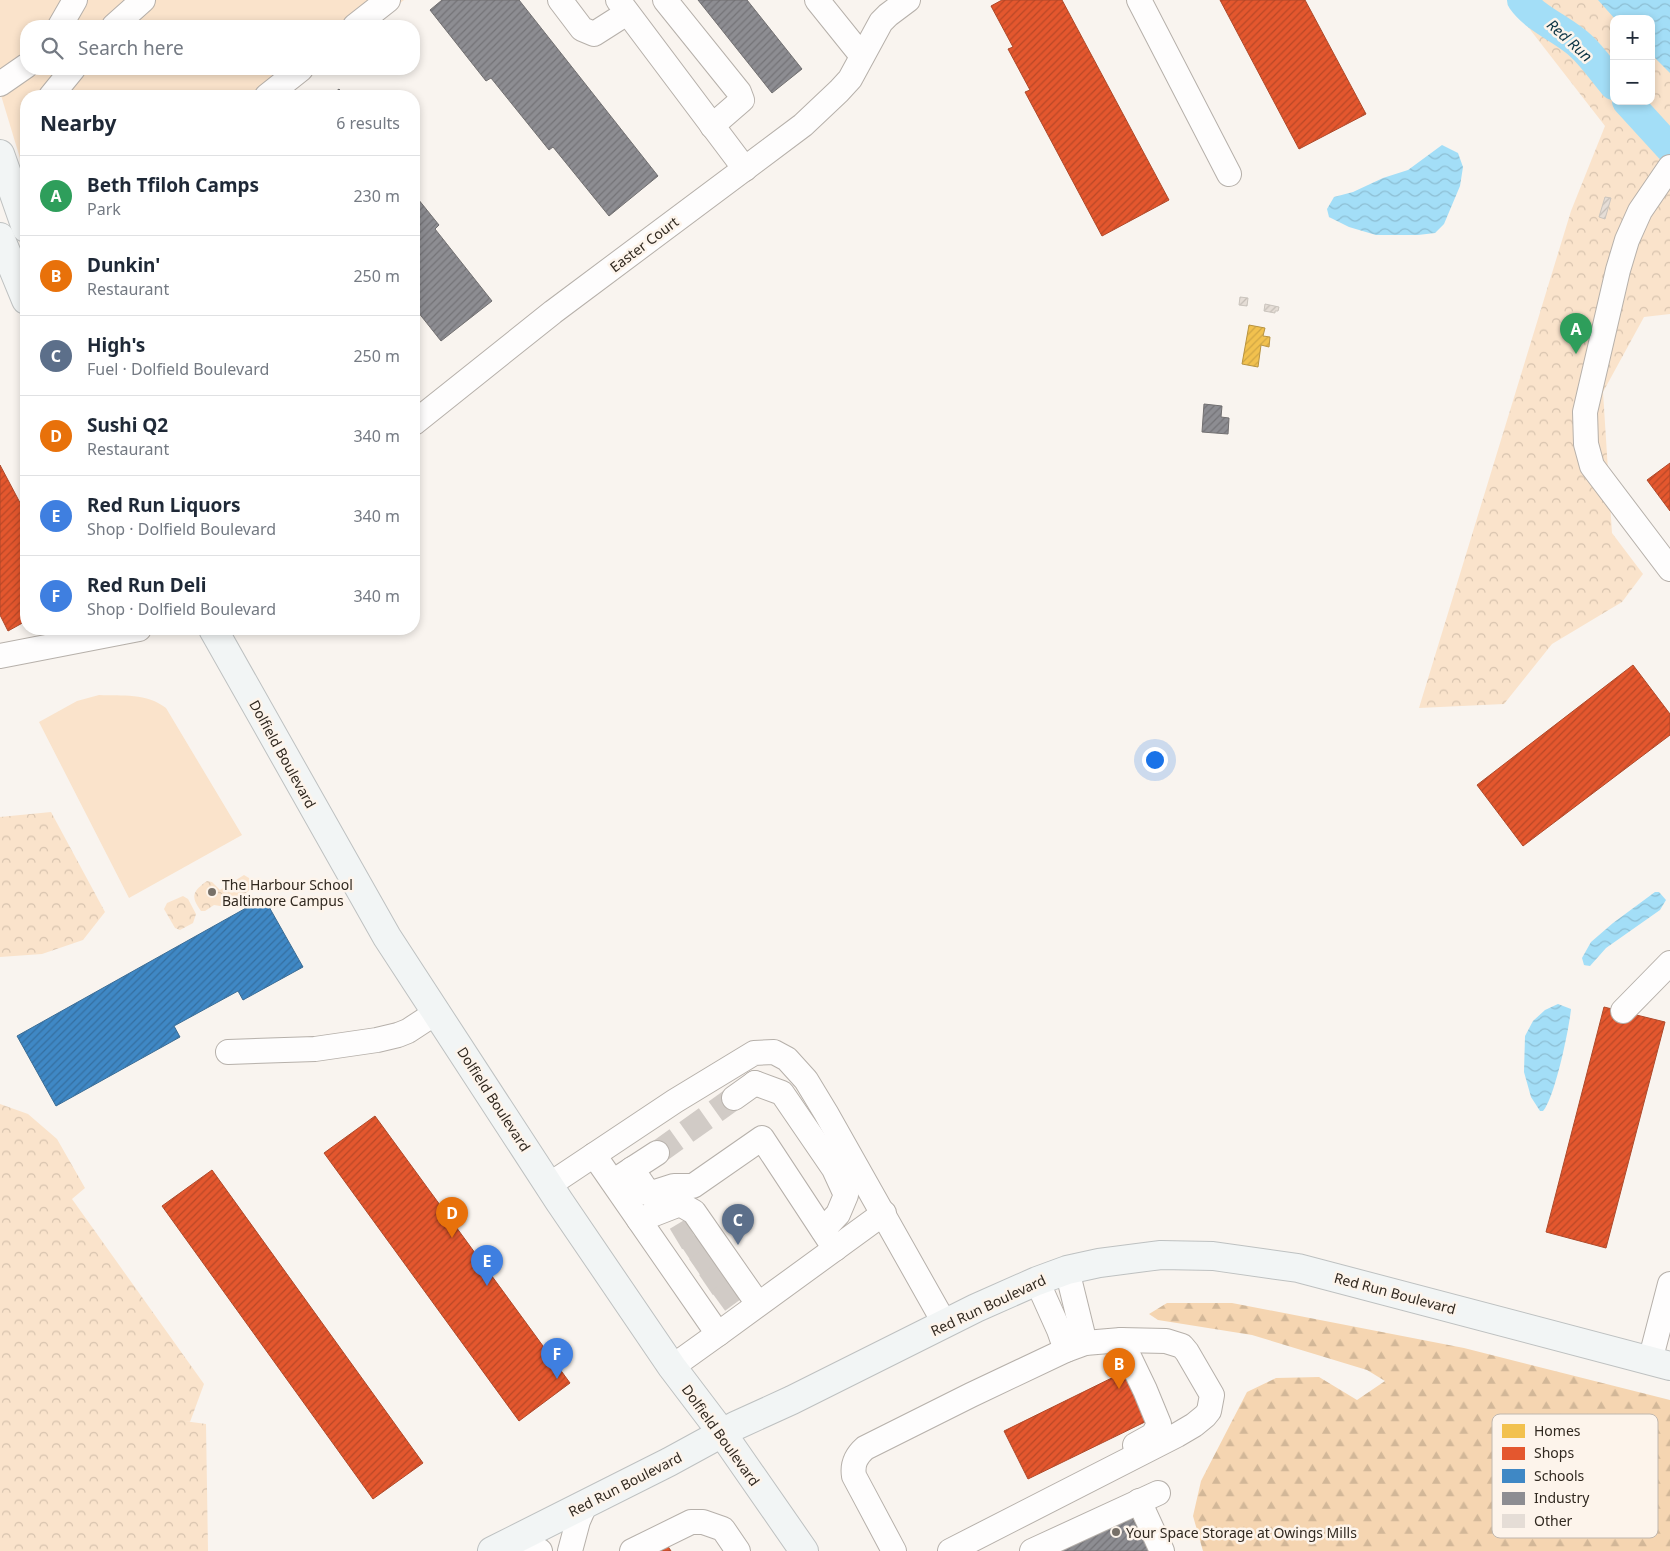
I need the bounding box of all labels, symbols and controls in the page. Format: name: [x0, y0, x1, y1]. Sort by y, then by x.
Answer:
water label: Red Run: [1543, 14, 1597, 66]
map controls: [1610, 15, 1655, 105]
button: +: [1610, 15, 1655, 60]
search box: [20, 20, 420, 75]
icon: search: [38, 34, 66, 62]
text: Search here: [78, 35, 184, 61]
button: −: [1610, 60, 1655, 105]
text: Nearby: [40, 109, 116, 137]
text: 6 results: [336, 112, 400, 134]
text: Beth Tfiloh Camps: [87, 172, 259, 198]
text: A: [50, 185, 62, 207]
text: 230 m: [353, 185, 400, 207]
text: Park: [87, 198, 121, 220]
street label: Easter Court: [606, 212, 682, 276]
text: Dunkin': [87, 252, 160, 278]
text: B: [51, 265, 61, 287]
text: 250 m: [353, 265, 400, 287]
text: Restaurant: [87, 278, 169, 300]
pin: A: [1560, 313, 1592, 354]
text: High's: [87, 332, 145, 358]
text: C: [51, 345, 61, 367]
text: 250 m: [353, 345, 400, 367]
text: Fuel · Dolfield Boulevard: [87, 358, 269, 380]
text: Sushi Q2: [87, 412, 168, 438]
text: D: [50, 425, 62, 447]
text: 340 m: [353, 425, 400, 447]
text: Restaurant: [87, 438, 169, 460]
text: Red Run Liquors: [87, 492, 240, 518]
text: E: [52, 505, 60, 527]
text: 340 m: [353, 505, 400, 527]
text: Shop · Dolfield Boulevard: [87, 518, 276, 540]
text: Red Run Deli: [87, 572, 206, 598]
text: F: [52, 585, 60, 607]
text: 340 m: [353, 585, 400, 607]
text: Shop · Dolfield Boulevard: [87, 598, 276, 620]
street label: Dolfield Boulevard: [245, 696, 321, 812]
your location: [1142, 747, 1168, 773]
place label: The Harbour School Baltimore Campus: [222, 875, 353, 910]
marker: The Harbour School Baltimore Campus: [206, 886, 218, 898]
street label: Dolfield Boulevard: [453, 1043, 535, 1155]
pin: D: [436, 1197, 468, 1238]
pin: C: [722, 1204, 754, 1245]
pin: E: [471, 1245, 503, 1286]
street label: Red Run Boulevard: [1332, 1268, 1458, 1318]
street label: Red Run Boulevard: [927, 1270, 1049, 1340]
pin: F: [541, 1338, 573, 1379]
pin: B: [1103, 1348, 1135, 1389]
street label: Dolfield Boulevard: [678, 1380, 764, 1490]
legend: [1492, 1414, 1658, 1538]
text: Homes: [1534, 1421, 1581, 1440]
text: Shops: [1534, 1443, 1574, 1462]
street label: Red Run Boulevard: [565, 1447, 685, 1521]
text: Schools: [1534, 1466, 1585, 1485]
text: Industry: [1534, 1488, 1590, 1507]
text: Other: [1534, 1511, 1573, 1530]
place label: Your Space Storage at Owings Mills: [1126, 1523, 1357, 1542]
marker: Your Space Storage at Owings Mills: [1110, 1526, 1122, 1538]

